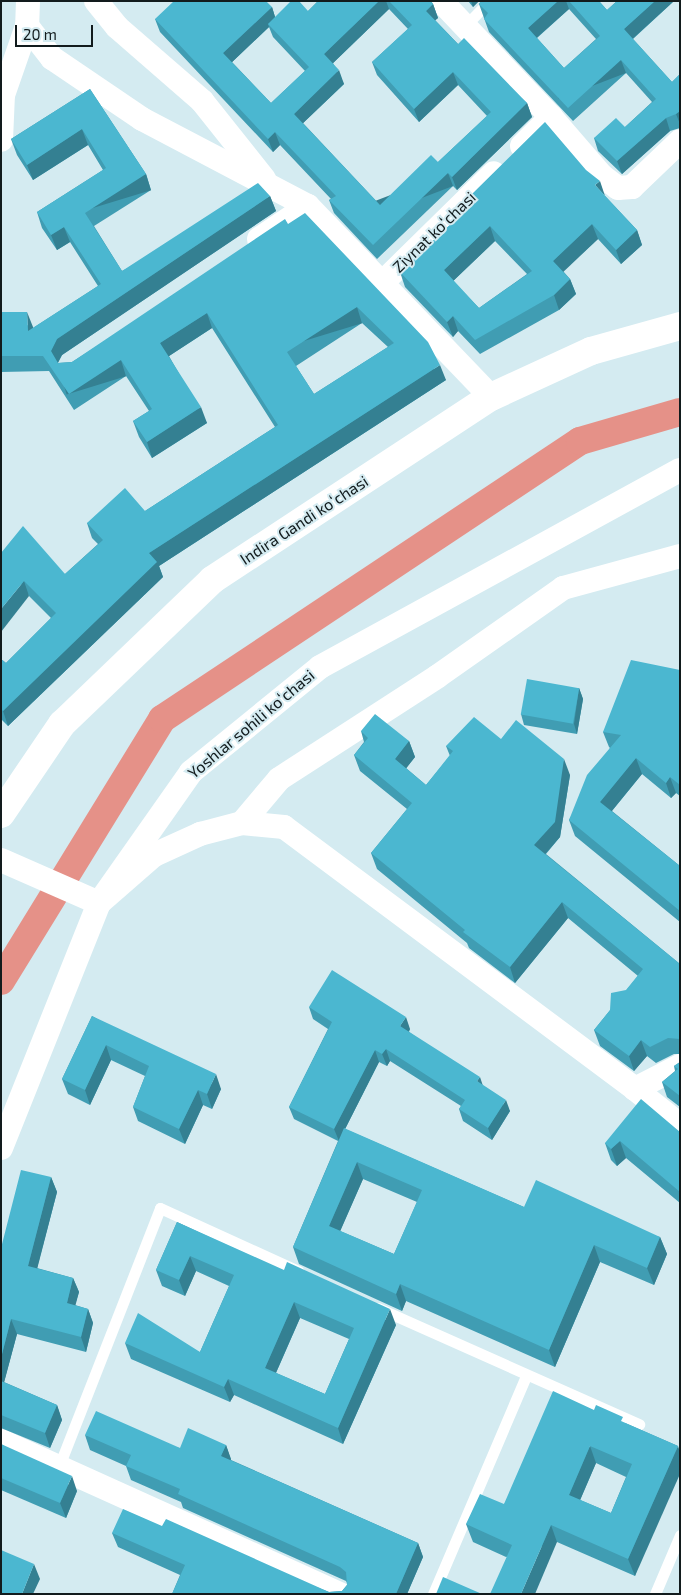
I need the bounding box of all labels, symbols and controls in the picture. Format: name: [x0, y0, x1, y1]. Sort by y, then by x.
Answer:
scale bar: [18, 15, 95, 47]
text: 20 m: [23, 25, 57, 43]
street label: Ziynat koʻchasi: [389, 188, 479, 276]
street label: Indira Gandi koʻchasi: [236, 471, 372, 569]
street label: Yoshlar sohili koʻchasi: [184, 665, 318, 783]

